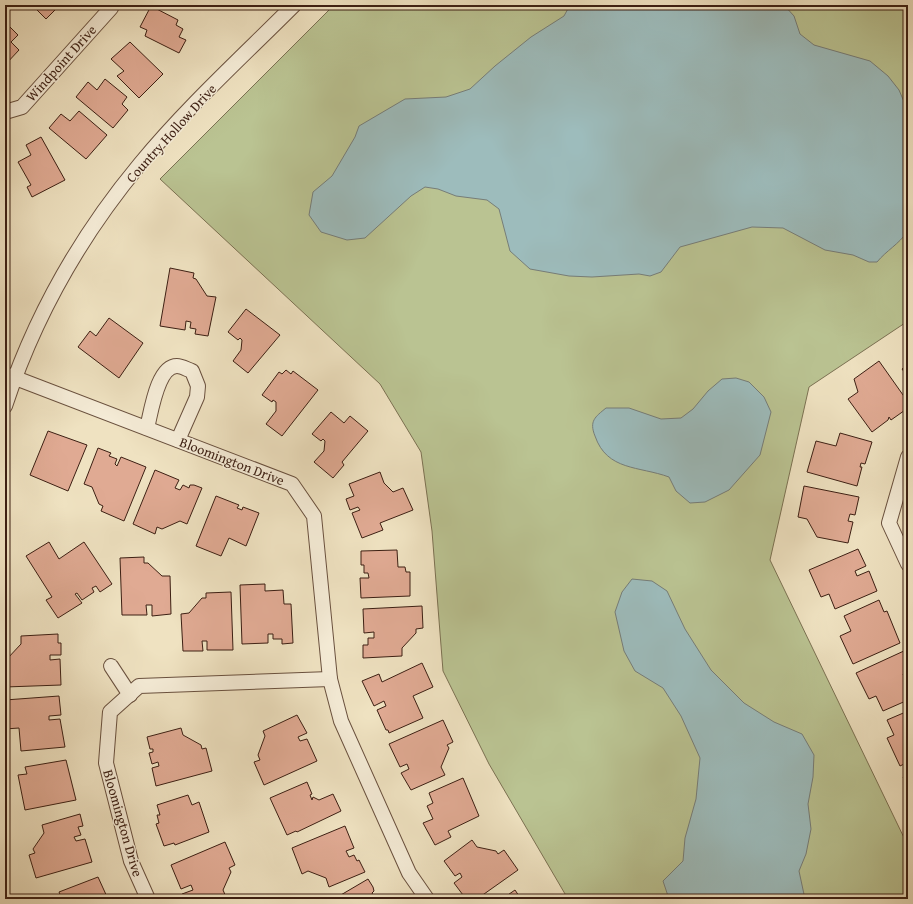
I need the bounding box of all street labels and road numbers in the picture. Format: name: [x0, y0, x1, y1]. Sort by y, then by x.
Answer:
street label: Windpoint Drive: [21, 20, 101, 106]
street label: Country Hollow Drive: [121, 79, 221, 187]
street label: Bloomington Drive: [177, 432, 288, 490]
street label: Bloomington Drive: [98, 767, 148, 879]

